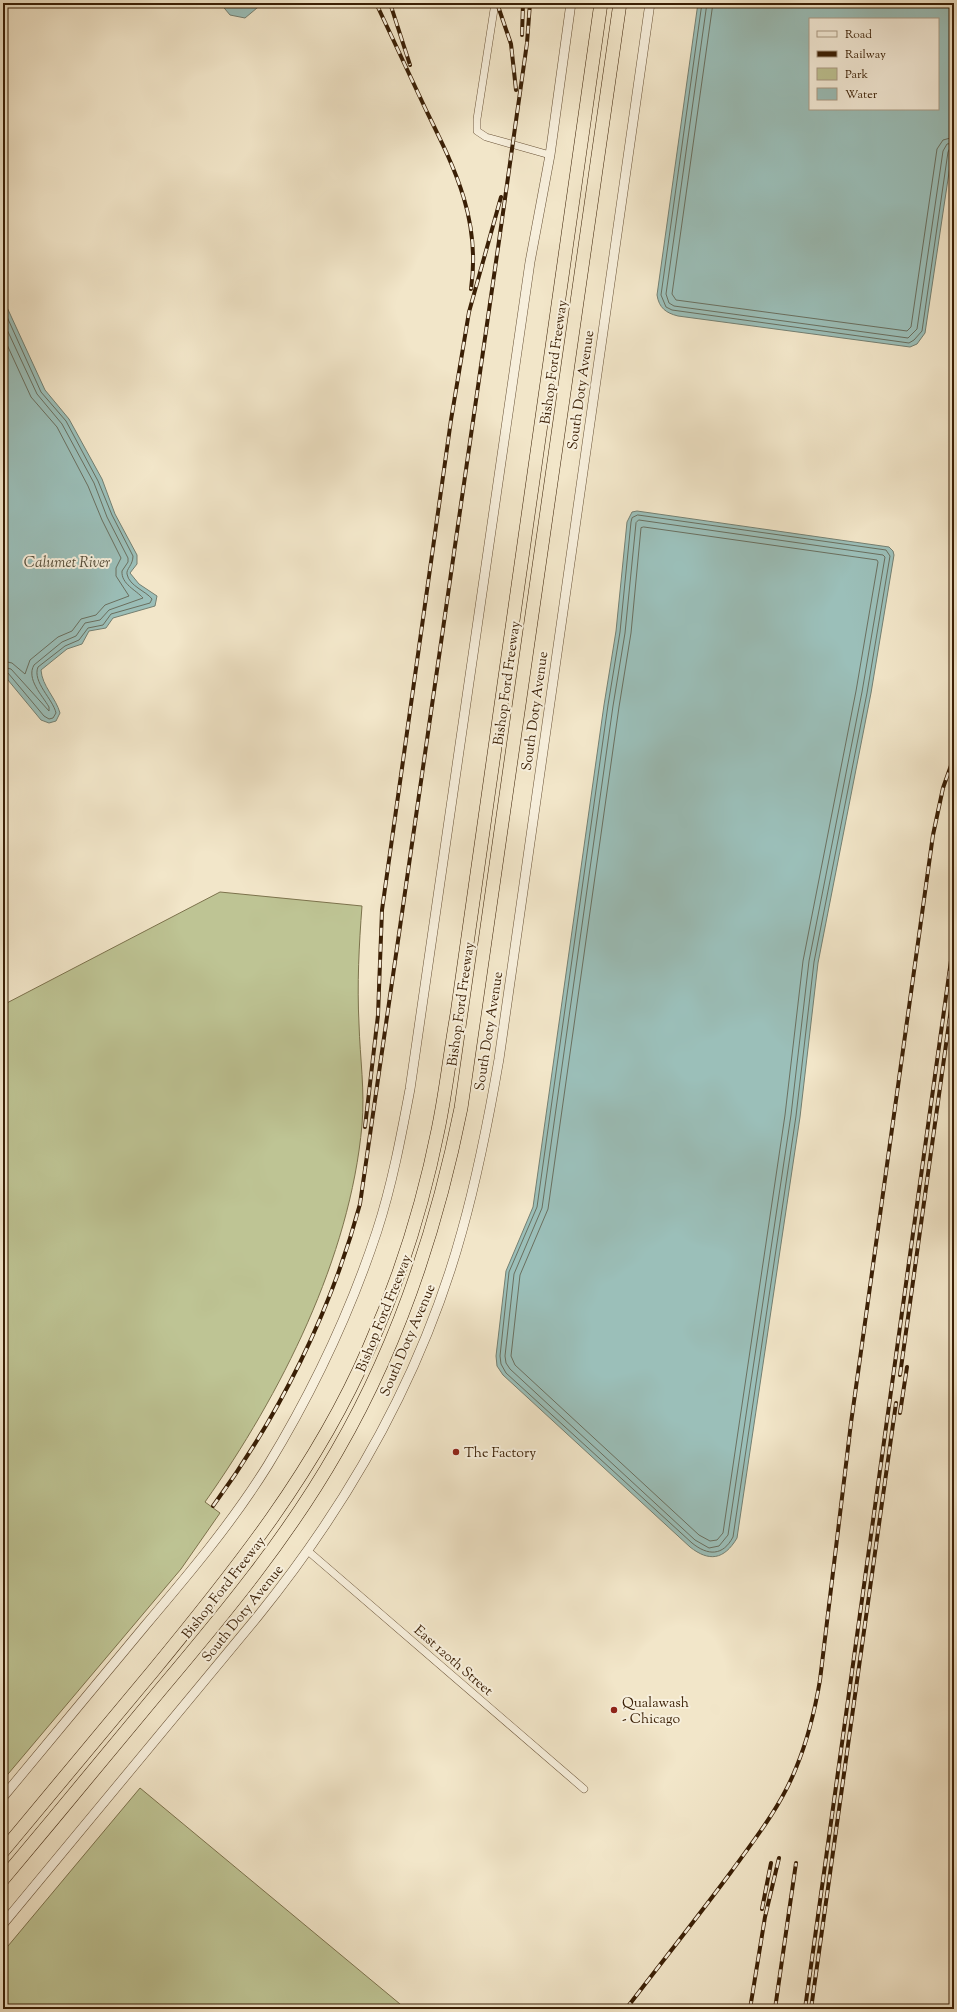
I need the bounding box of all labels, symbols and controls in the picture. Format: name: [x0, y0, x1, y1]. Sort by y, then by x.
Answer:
legend: [809, 18, 939, 110]
text: Road: [845, 26, 872, 44]
text: Railway: [845, 46, 886, 64]
text: Park: [845, 66, 868, 84]
text: Water: [845, 86, 878, 104]
street label: Bishop Ford Freeway: [536, 299, 574, 426]
street label: South Doty Avenue: [564, 329, 600, 451]
water label: Calumet River: [24, 553, 111, 574]
street label: Bishop Ford Freeway: [489, 620, 527, 747]
street label: South Doty Avenue: [518, 650, 554, 772]
street label: Bishop Ford Freeway: [443, 941, 481, 1068]
street label: South Doty Avenue: [471, 970, 509, 1092]
street label: Bishop Ford Freeway: [352, 1252, 418, 1376]
street label: South Doty Avenue: [376, 1282, 442, 1400]
place label: The Factory: [464, 1444, 536, 1464]
marker: The Factory: [451, 1447, 461, 1457]
street label: Bishop Ford Freeway: [178, 1533, 271, 1644]
street label: South Doty Avenue: [198, 1561, 289, 1667]
street label: East 120th Street: [409, 1621, 497, 1702]
place label: Qualawash - Chicago: [622, 1694, 689, 1730]
marker: Qualawash - Chicago: [609, 1705, 619, 1715]

